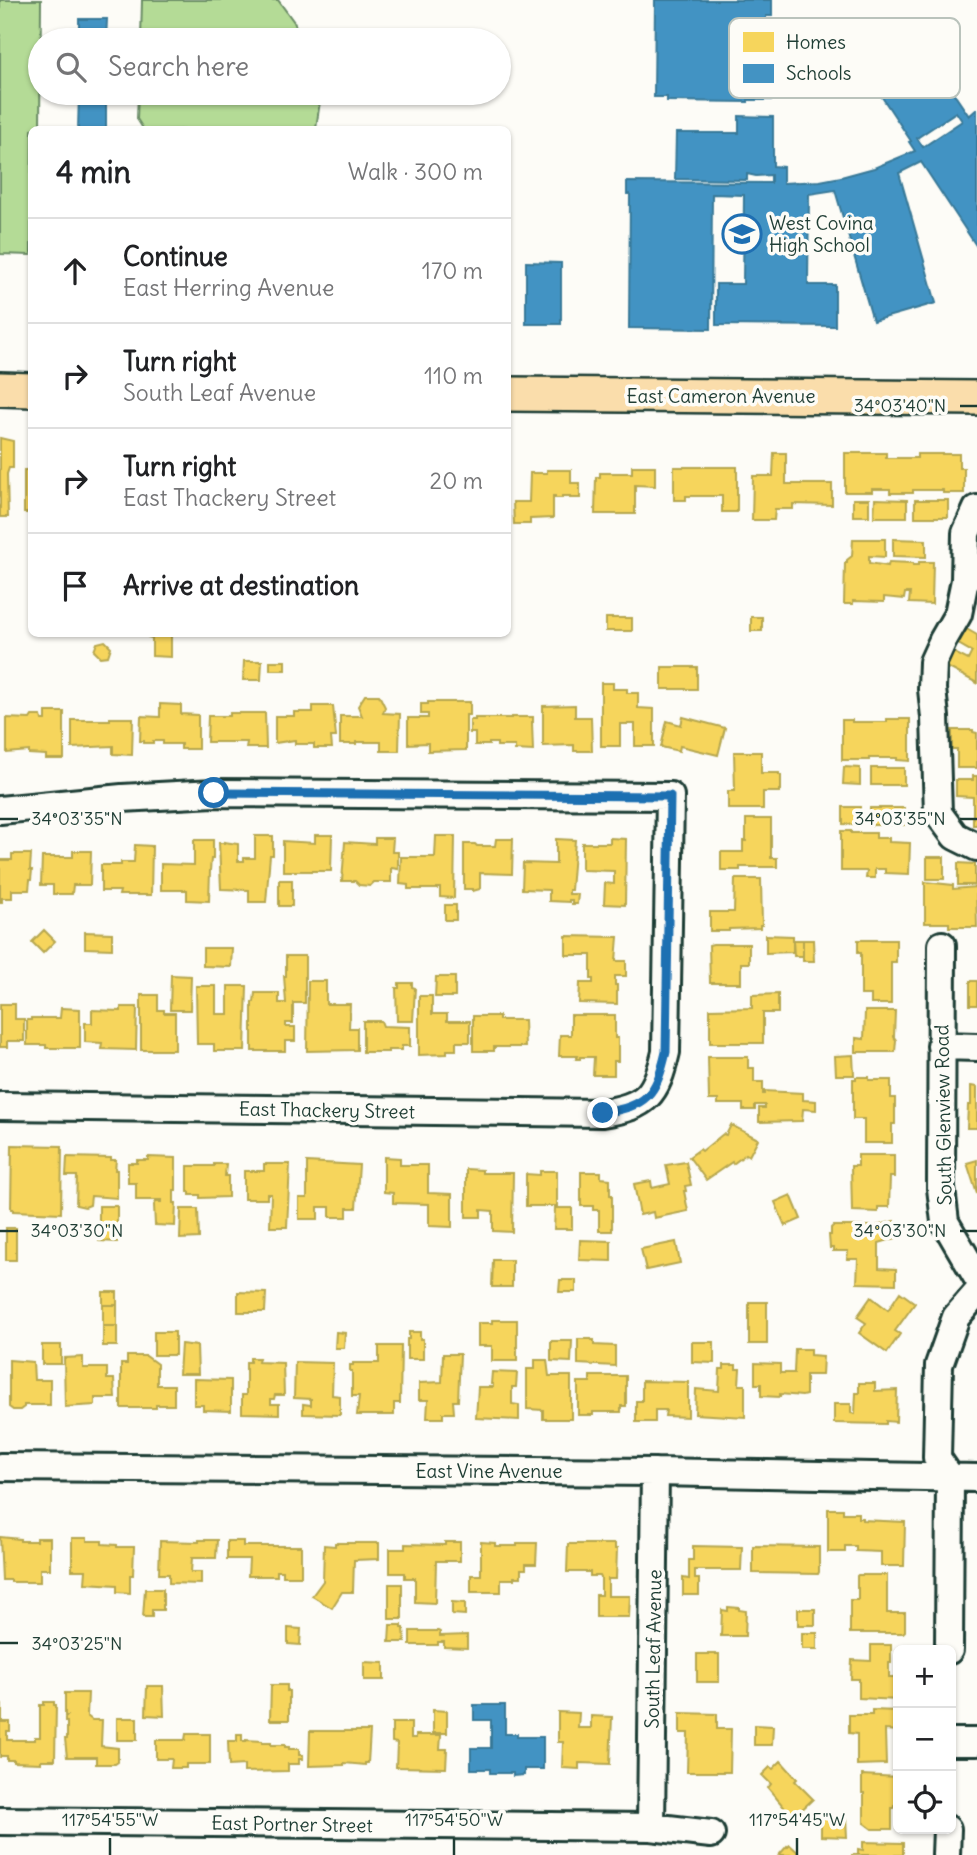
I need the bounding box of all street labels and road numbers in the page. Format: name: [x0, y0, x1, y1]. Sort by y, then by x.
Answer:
street label: East Cameron Avenue: [627, 384, 815, 408]
street label: South Glenview Road: [929, 1024, 957, 1206]
street label: East Thackery Street: [239, 1096, 415, 1124]
street label: East Vine Avenue: [416, 1459, 562, 1483]
street label: South Leaf Avenue: [640, 1569, 666, 1729]
street label: East Portner Street: [211, 1811, 373, 1837]

